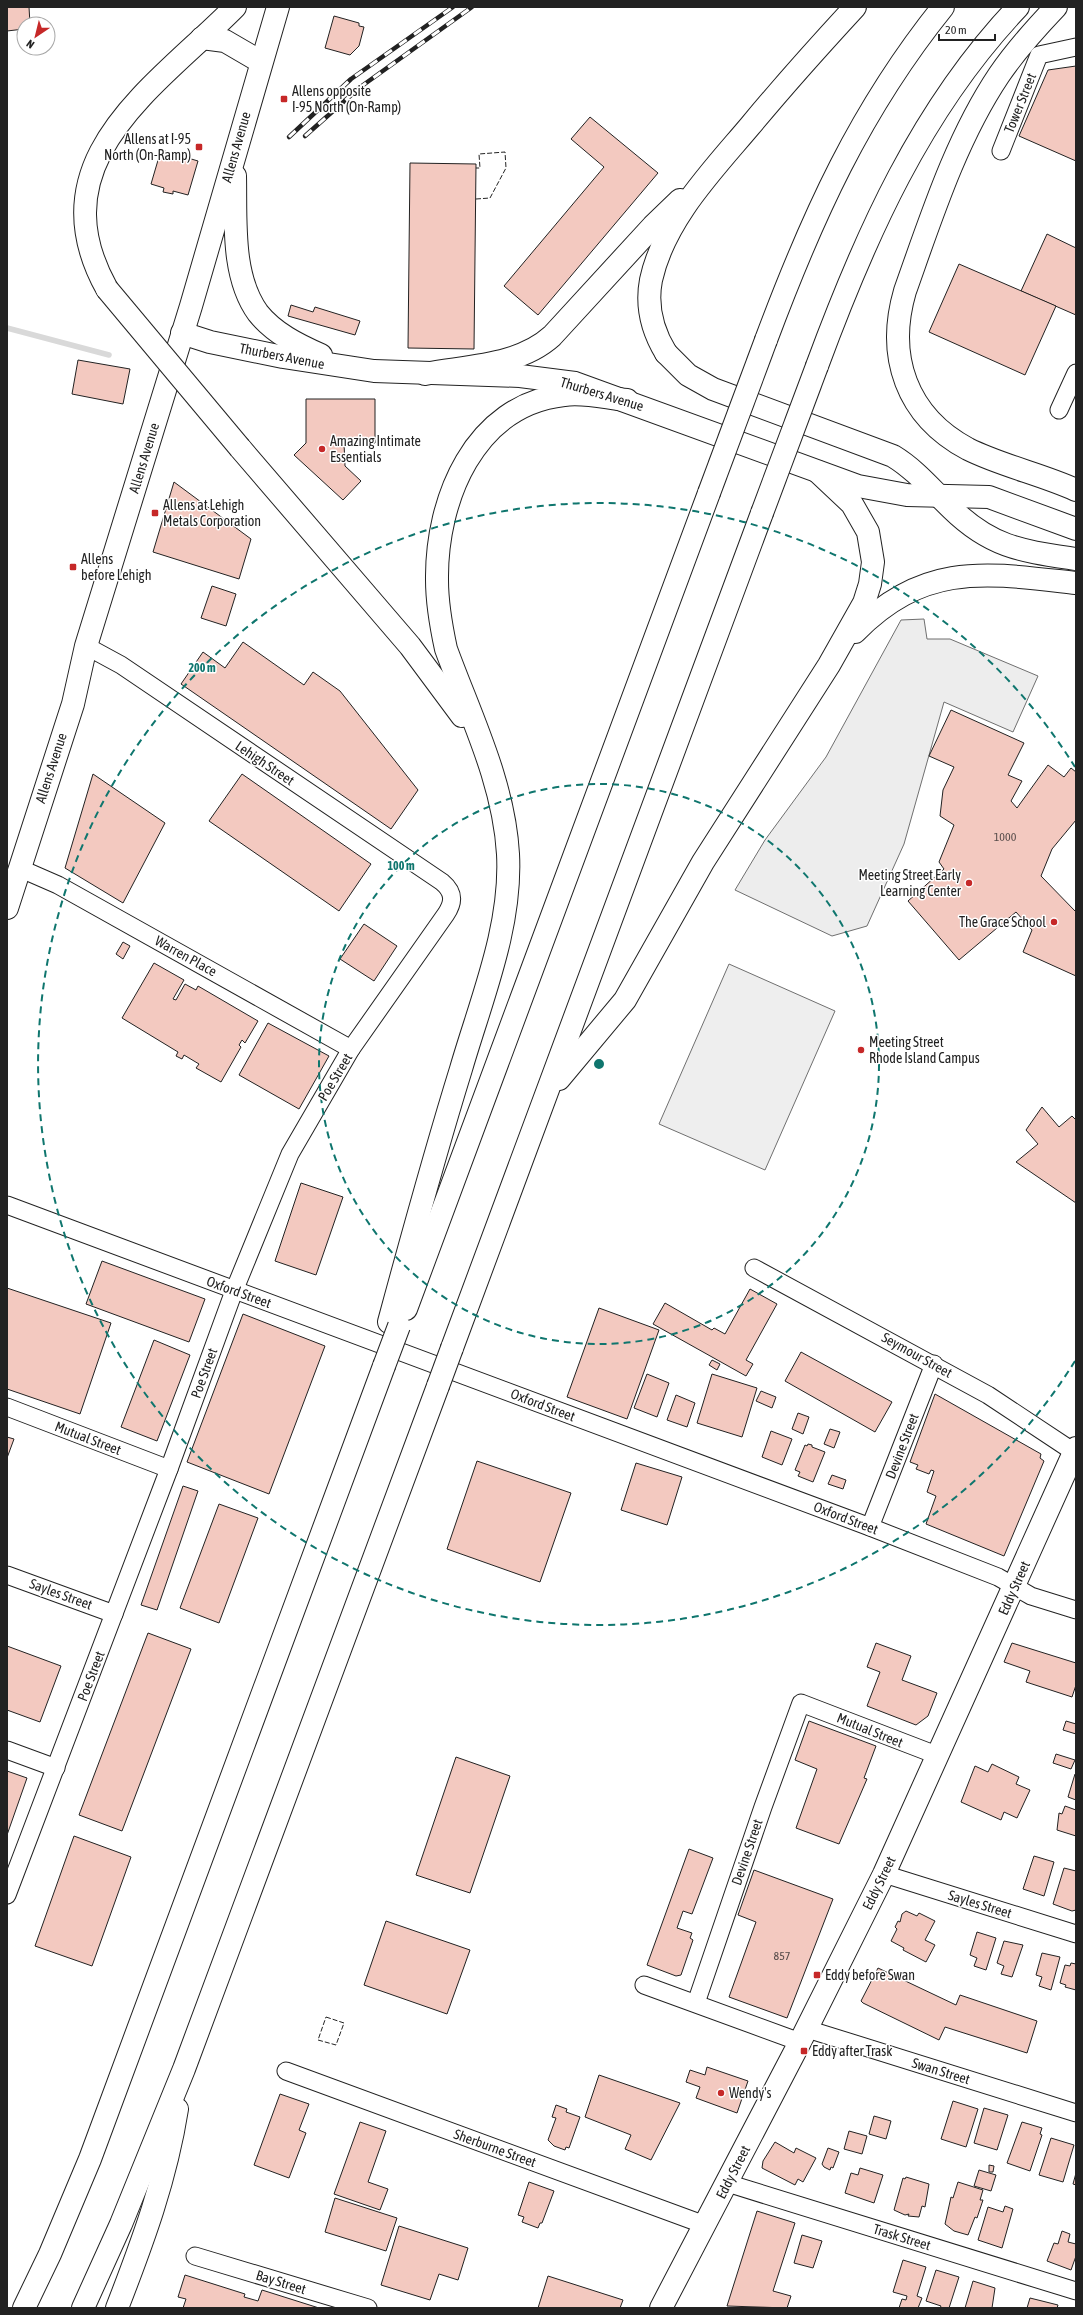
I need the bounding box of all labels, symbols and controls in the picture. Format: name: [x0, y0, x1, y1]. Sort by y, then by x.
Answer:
north arrow: [16, 16, 56, 56]
scale bar: [939, 16, 995, 42]
text: 20 m: [945, 23, 967, 37]
text: N: [24, 37, 36, 51]
street label: Tower Street: [1001, 71, 1039, 135]
place label: Allens opposite I-95 North (On-Ramp): [292, 83, 401, 115]
marker: Allens opposite I-95 North (On-Ramp): [279, 94, 289, 104]
street label: Allens Avenue: [218, 110, 254, 184]
place label: Allens at I-95 North (On-Ramp): [104, 131, 191, 163]
marker: Allens at I-95 North (On-Ramp): [194, 142, 204, 152]
street label: Thurbers Avenue: [238, 340, 326, 372]
street label: Thurbers Avenue: [558, 374, 646, 414]
street label: Allens Avenue: [126, 421, 162, 495]
place label: Amazing Intimate Essentials: [330, 433, 421, 465]
marker: Amazing Intimate Essentials: [317, 444, 327, 454]
place label: Allens at Lehigh Metals Corporation: [163, 497, 261, 529]
marker: Allens at Lehigh Metals Corporation: [150, 508, 160, 518]
place label: Allens before Lehigh: [81, 551, 151, 583]
marker: Allens before Lehigh: [68, 562, 78, 572]
text: 200 m: [188, 661, 216, 675]
street label: Allens Avenue: [32, 731, 70, 805]
street label: Lehigh Street: [233, 738, 297, 788]
house number: 1000: [994, 830, 1017, 844]
text: 100 m: [387, 859, 415, 873]
place label: Meeting Street Early Learning Center: [858, 867, 962, 899]
marker: Meeting Street Early Learning Center: [964, 878, 974, 888]
place label: The Grace School: [959, 914, 1046, 930]
marker: The Grace School: [1049, 917, 1059, 927]
street label: Warren Place: [152, 932, 220, 980]
place label: Meeting Street Rhode Island Campus: [869, 1034, 980, 1066]
marker: Meeting Street Rhode Island Campus: [856, 1045, 866, 1055]
street label: Poe Street: [315, 1050, 355, 1104]
centre of rings: [592, 1057, 606, 1071]
street label: Oxford Street: [204, 1273, 274, 1311]
street label: Seymour Street: [879, 1329, 955, 1381]
street label: Poe Street: [188, 1346, 220, 1400]
street label: Oxford Street: [509, 1385, 577, 1425]
street label: Devine Street: [882, 1411, 922, 1481]
street label: Mutual Street: [53, 1418, 123, 1458]
street label: Oxford Street: [812, 1498, 880, 1538]
street label: Eddy Street: [995, 1558, 1033, 1618]
street label: Sayles Street: [27, 1575, 95, 1613]
street label: Poe Street: [74, 1649, 108, 1703]
street label: Mutual Street: [835, 1710, 905, 1750]
street label: Devine Street: [728, 1817, 766, 1887]
street label: Eddy Street: [859, 1854, 899, 1912]
street label: Sayles Street: [946, 1887, 1014, 1921]
house number: 857: [774, 1949, 791, 1963]
place label: Eddy before Swan: [825, 1967, 915, 1983]
marker: Eddy before Swan: [812, 1970, 822, 1980]
place label: Eddy after Trask: [812, 2043, 892, 2059]
marker: Eddy after Trask: [799, 2046, 809, 2056]
street label: Swan Street: [910, 2055, 972, 2087]
place label: Wendy's: [729, 2085, 772, 2101]
marker: Wendy's: [716, 2088, 726, 2098]
street label: Sherburne Street: [452, 2126, 538, 2170]
street label: Eddy Street: [713, 2143, 753, 2201]
street label: Trask Street: [871, 2221, 933, 2253]
street label: Bay Street: [254, 2267, 308, 2297]

